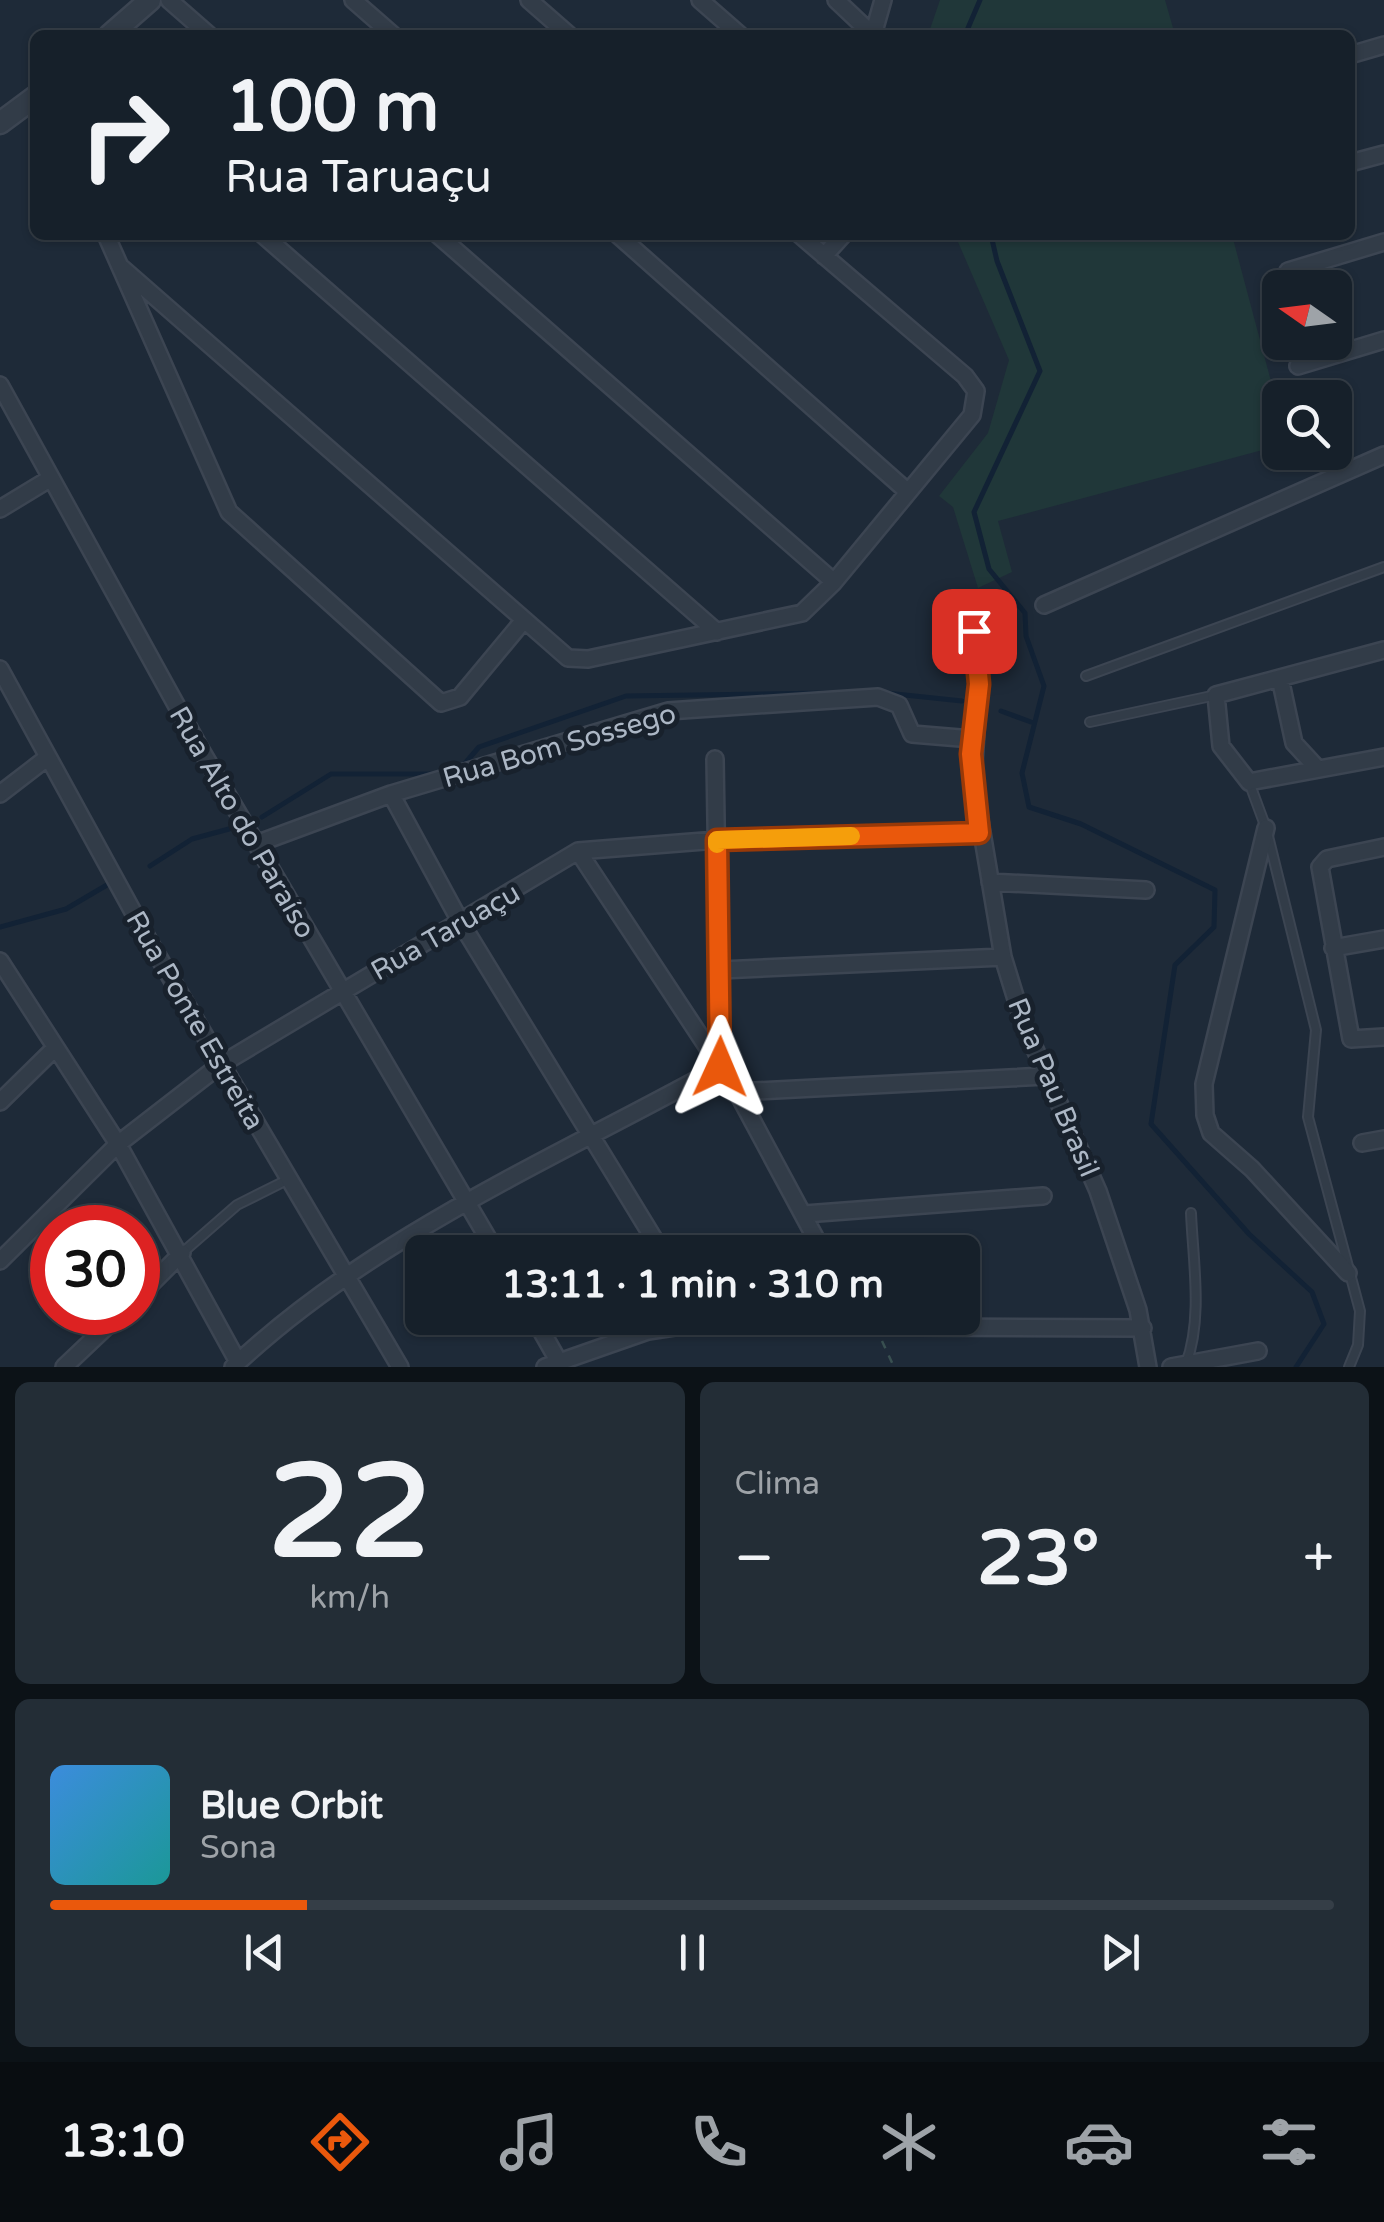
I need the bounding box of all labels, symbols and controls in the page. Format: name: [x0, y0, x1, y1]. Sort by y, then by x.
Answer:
text: 100 m: [225, 66, 439, 150]
icon: right: [60, 70, 190, 200]
text: Rua Taruaçu: [225, 151, 492, 205]
north arrow: [1262, 270, 1352, 360]
map controls: [1262, 270, 1352, 470]
button: search: [1262, 380, 1352, 470]
pin: [932, 589, 1017, 674]
icon: arrive: [947, 604, 1002, 659]
street label: Rua Bom Sossego: [439, 696, 680, 796]
street label: Rua Alto do Paraíso: [162, 700, 322, 945]
street label: Rua Taruaçu: [365, 876, 526, 988]
street label: Rua Ponte Estreita: [119, 905, 272, 1136]
street label: Rua Pau Brasil: [1000, 993, 1106, 1182]
position arrow: [668, 1015, 772, 1119]
speed limit sign: 30: [30, 1205, 160, 1335]
text: 13:11 · 1 min · 310 m: [501, 1262, 884, 1308]
text: 22: [268, 1436, 431, 1592]
text: Clima: [735, 1465, 820, 1503]
text: 23°: [977, 1514, 1100, 1604]
text: −: [735, 1526, 774, 1592]
text: +: [1303, 1526, 1334, 1592]
text: km/h: [310, 1579, 390, 1617]
text: Blue Orbit: [200, 1783, 383, 1829]
text: Sona: [200, 1829, 277, 1867]
icon: previous: [237, 1925, 292, 1980]
icon: pause: [665, 1925, 720, 1980]
icon: next: [1093, 1925, 1148, 1980]
icon: directions: [305, 2107, 375, 2177]
icon: music: [494, 2107, 564, 2177]
icon: phone: [684, 2107, 754, 2177]
icon: climate: [874, 2107, 944, 2177]
icon: car: [1064, 2107, 1134, 2177]
icon: filters: [1254, 2107, 1324, 2177]
text: 13:10: [60, 2115, 185, 2169]

